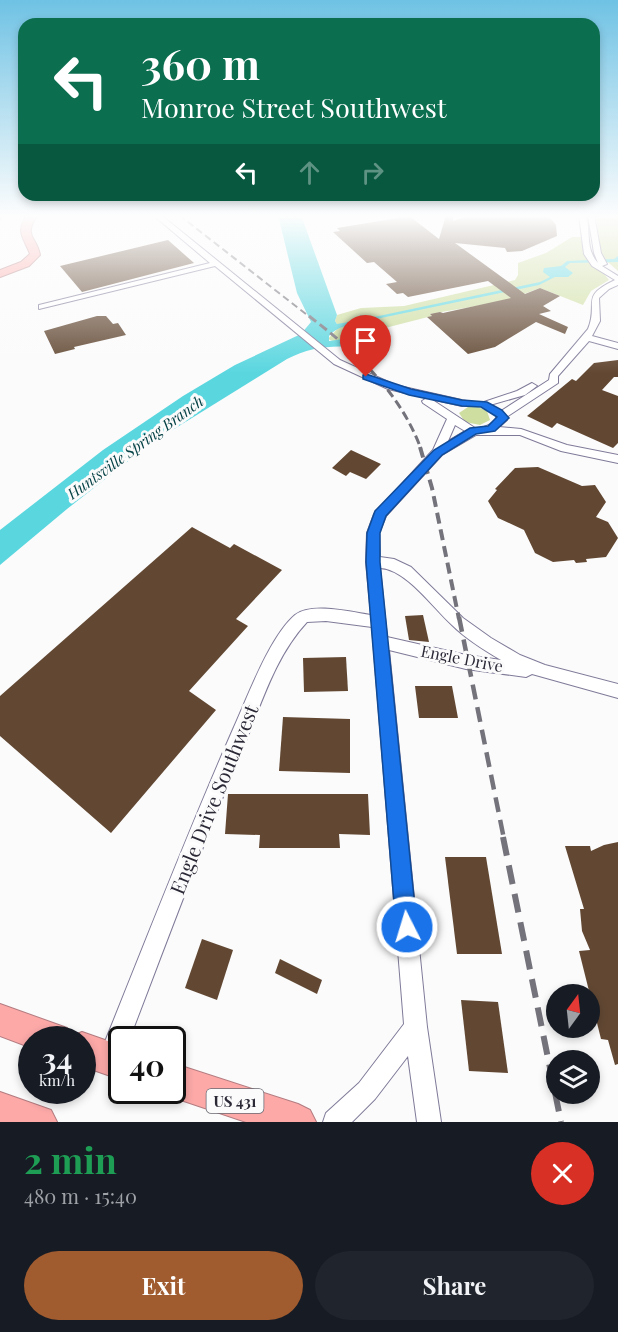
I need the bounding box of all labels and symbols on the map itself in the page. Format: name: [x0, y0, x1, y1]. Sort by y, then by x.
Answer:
pin: [340, 315, 391, 377]
water label: Huntsville Spring Branch: [62, 391, 207, 504]
street label: Engle Drive: [419, 640, 505, 676]
street label: Engle Drive Southwest: [163, 699, 264, 898]
position arrow: [375, 895, 439, 959]
north arrow: [546, 984, 600, 1038]
speed limit sign: 40: [108, 1026, 186, 1104]
road number: US 431: [206, 1089, 264, 1113]

